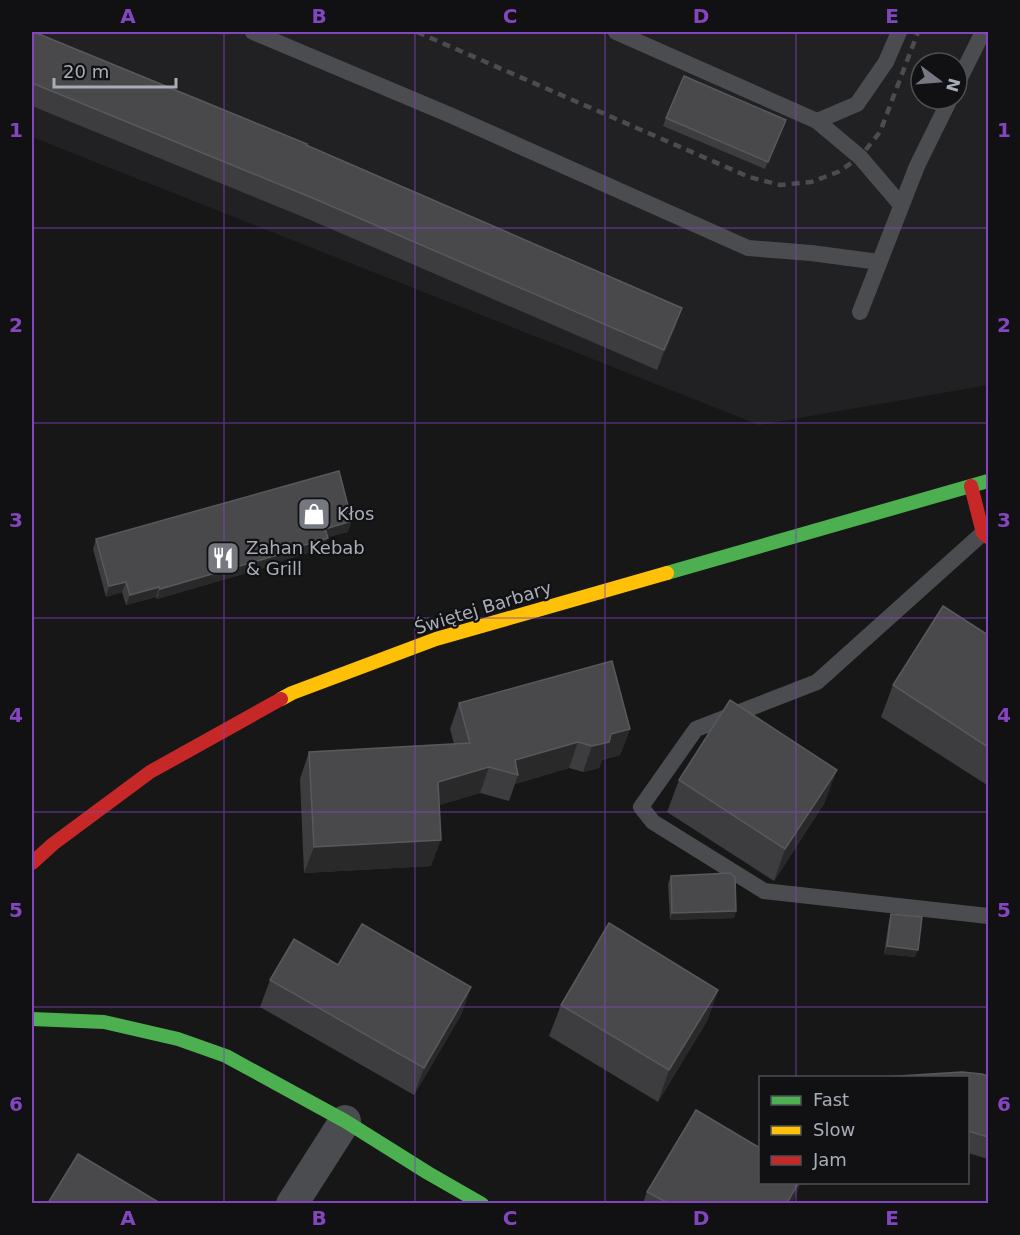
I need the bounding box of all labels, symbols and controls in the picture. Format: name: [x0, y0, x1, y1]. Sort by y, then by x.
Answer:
text: A: [120, 4, 136, 28]
text: B: [311, 4, 327, 28]
text: C: [503, 4, 517, 28]
text: D: [693, 4, 709, 28]
text: E: [885, 4, 899, 28]
scale bar: [54, 51, 176, 89]
north arrow: [909, 51, 969, 111]
text: 20 m: [63, 61, 109, 82]
text: N: [942, 76, 964, 94]
text: 1: [9, 118, 23, 142]
text: 1: [997, 118, 1011, 142]
text: 2: [9, 313, 23, 337]
text: 2: [997, 313, 1011, 337]
shop icon: Kłos: [296, 496, 332, 532]
place label: Kłos: [337, 503, 374, 524]
text: 3: [9, 508, 23, 532]
text: 3: [997, 508, 1011, 532]
place label: Zahan Kebab & Grill: [246, 537, 365, 579]
restaurant icon: Zahan Kebab & Grill: [205, 540, 241, 576]
street label: Świętej Barbary: [412, 577, 554, 638]
text: 4: [9, 703, 23, 727]
text: 4: [997, 703, 1011, 727]
text: 5: [9, 898, 23, 922]
text: 5: [997, 898, 1011, 922]
legend: [759, 1076, 969, 1184]
text: Fast: [813, 1089, 849, 1110]
text: 6: [9, 1092, 23, 1116]
text: 6: [997, 1092, 1011, 1116]
text: Slow: [813, 1119, 855, 1140]
text: Jam: [812, 1149, 847, 1170]
text: A: [120, 1206, 136, 1230]
text: B: [311, 1206, 327, 1230]
text: C: [503, 1206, 517, 1230]
text: D: [693, 1206, 709, 1230]
text: E: [885, 1206, 899, 1230]

